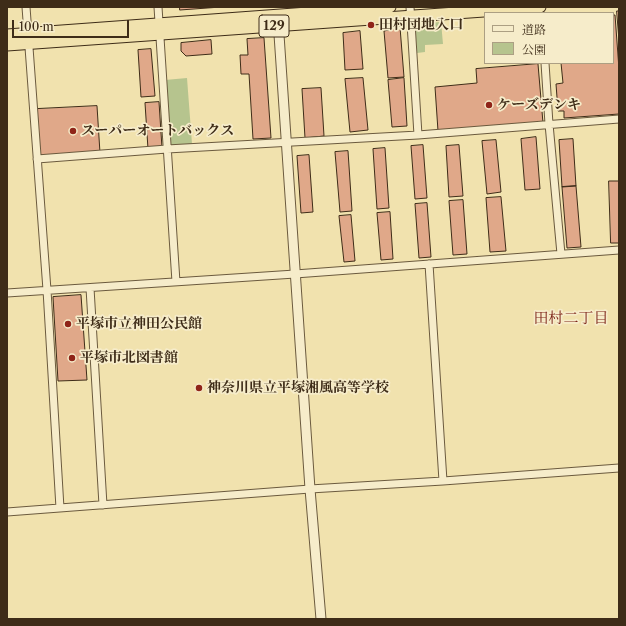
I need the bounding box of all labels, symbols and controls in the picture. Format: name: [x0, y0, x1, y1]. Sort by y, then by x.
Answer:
scale bar: [14, 12, 131, 38]
legend: [484, 12, 614, 64]
road number: 129: [259, 15, 289, 37]
place label: 田村団地入口: [379, 17, 463, 33]
text: 100 m: [19, 19, 54, 34]
marker: 田村団地入口: [366, 20, 376, 30]
text: 道路: [522, 22, 546, 37]
text: 公園: [522, 42, 546, 57]
place label: ケーズデンキ: [497, 97, 581, 113]
marker: ケーズデンキ: [484, 100, 494, 110]
place label: スーパーオートバックス: [81, 123, 234, 139]
marker: スーパーオートバックス: [68, 126, 78, 136]
district label: 田村二丁目: [534, 310, 608, 328]
place label: 平塚市立神田公民館: [76, 316, 202, 332]
marker: 平塚市立神田公民館: [63, 319, 73, 329]
place label: 平塚市北図書館: [80, 350, 178, 366]
marker: 平塚市北図書館: [67, 353, 77, 363]
place label: 神奈川県立平塚湘風高等学校: [207, 380, 389, 396]
marker: 神奈川県立平塚湘風高等学校: [194, 383, 204, 393]

